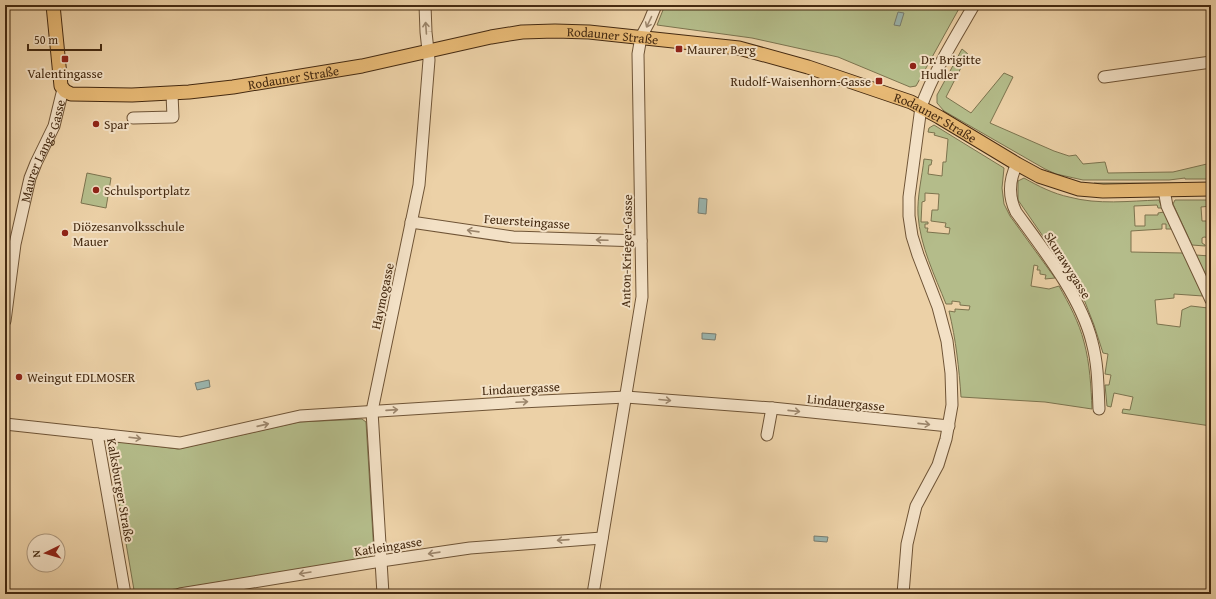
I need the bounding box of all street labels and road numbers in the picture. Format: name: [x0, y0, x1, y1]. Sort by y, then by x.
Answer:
street label: Rodauner Straße: [566, 22, 659, 49]
street label: Rodauner Straße: [246, 61, 340, 94]
street label: Rodauner Straße: [891, 88, 980, 148]
street label: Maurer Lange Gasse: [16, 98, 70, 204]
street label: Anton-Krieger-Gasse: [616, 194, 637, 308]
street label: Feuersteingasse: [483, 209, 571, 234]
street label: Skurawygasse: [1039, 228, 1096, 302]
street label: Haymogasse: [366, 261, 399, 331]
street label: Lindauergasse: [482, 377, 560, 400]
street label: Lindauergasse: [806, 389, 886, 416]
street label: Kalksburger Straße: [102, 437, 139, 544]
street label: Katleingasse: [353, 532, 423, 561]

